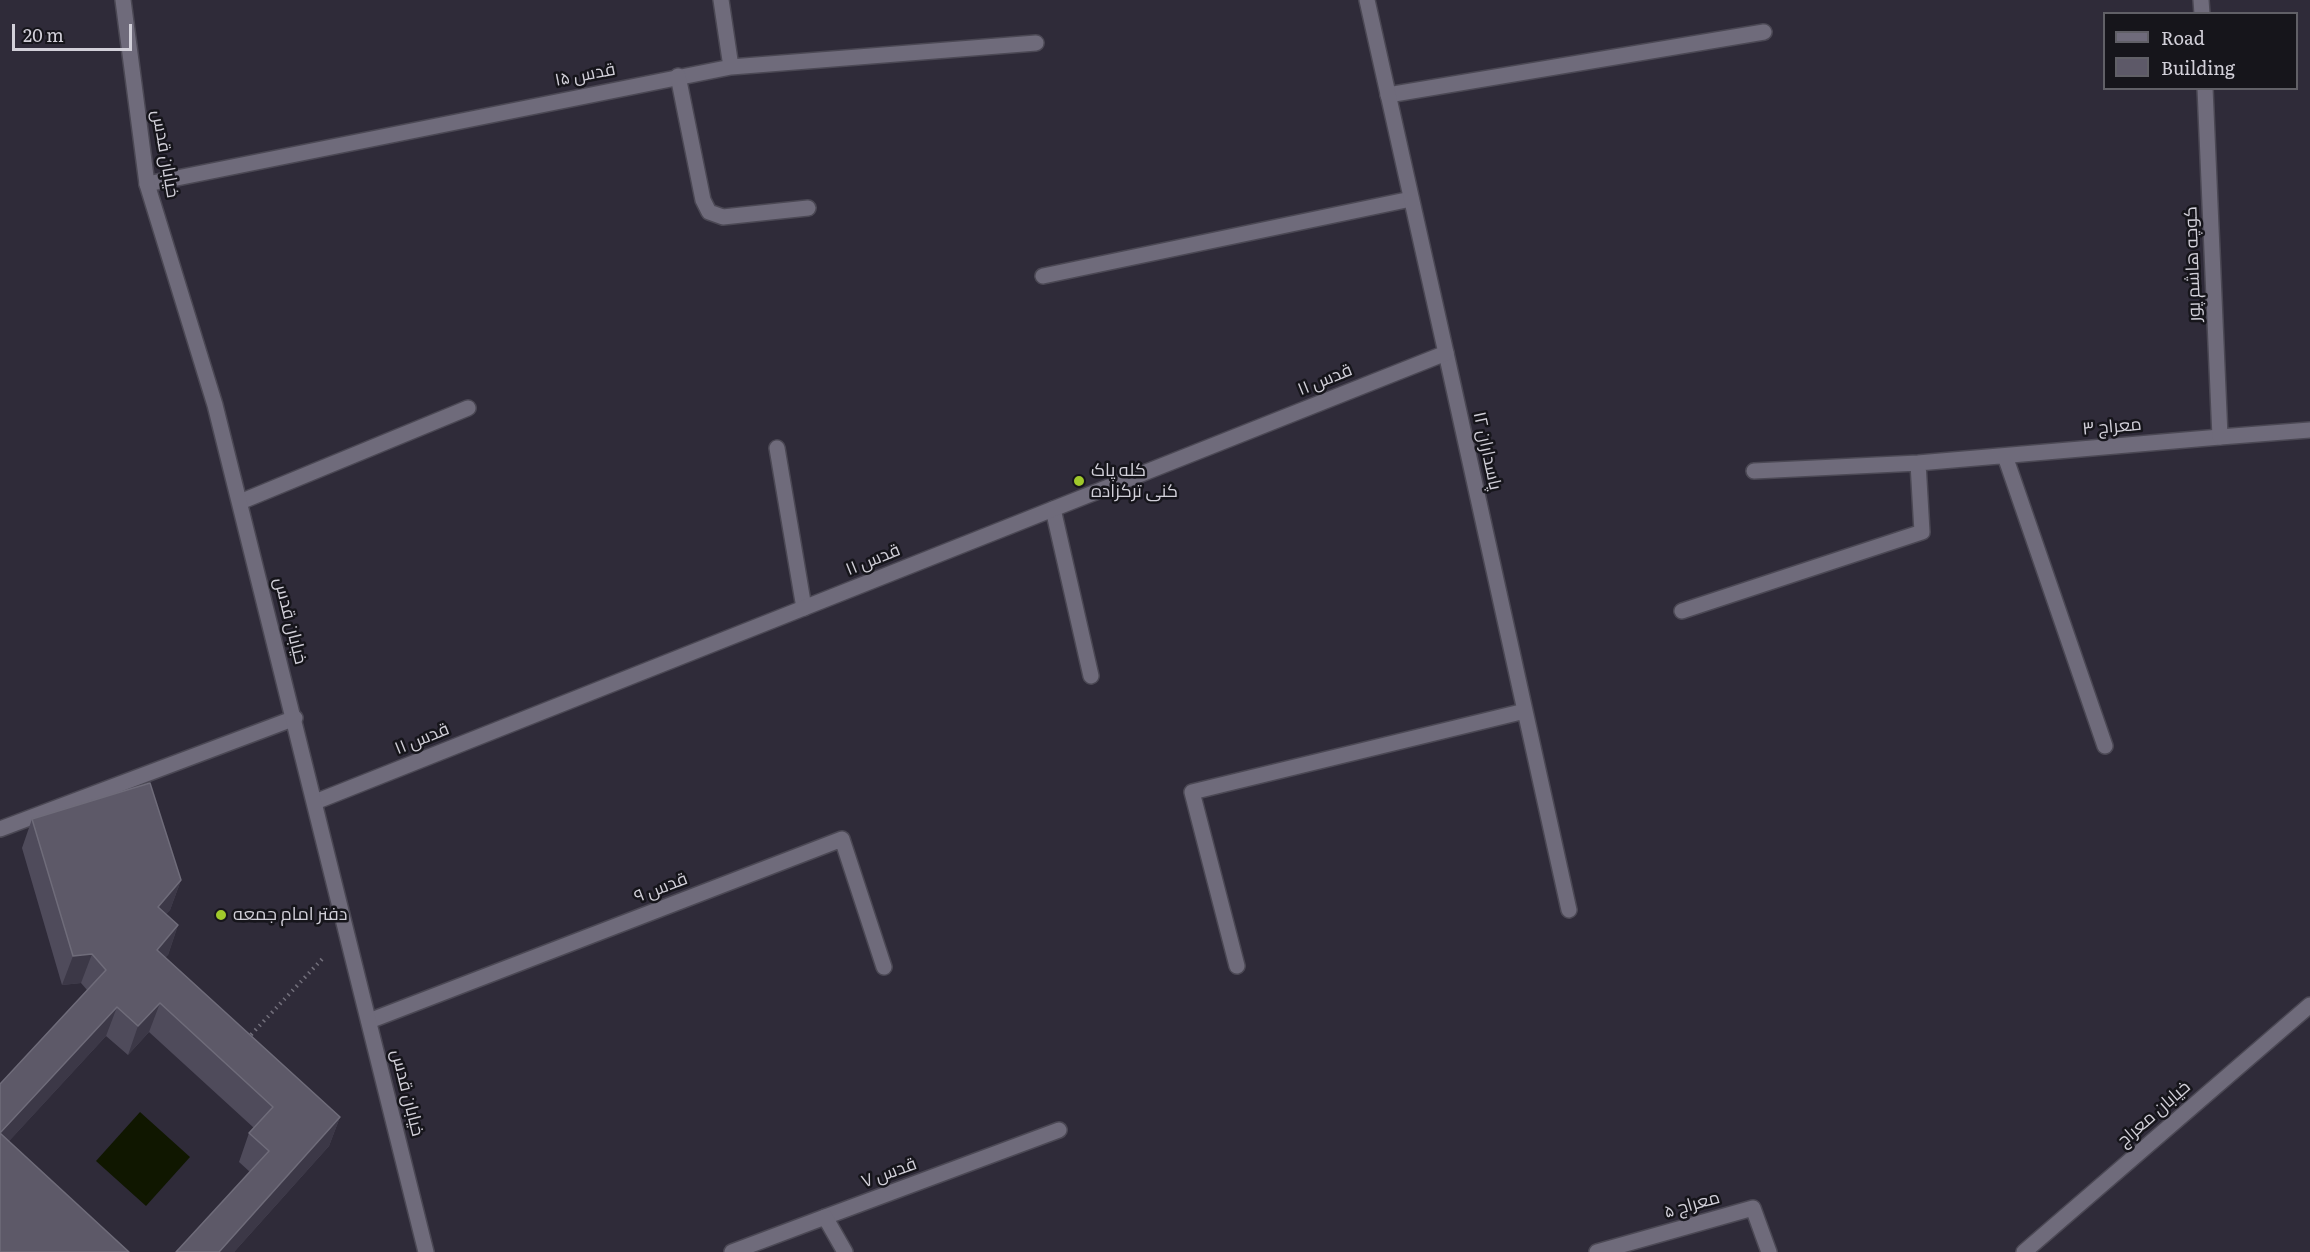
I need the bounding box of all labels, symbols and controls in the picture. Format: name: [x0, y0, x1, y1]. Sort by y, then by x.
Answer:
scale bar: [15, 12, 135, 50]
legend: [2103, 12, 2298, 90]
text: 20 m: [23, 21, 64, 48]
text: Road: [2161, 24, 2205, 51]
text: Building: [2161, 54, 2235, 81]
street label: قدس ۱۵: [553, 59, 617, 91]
street label: خیابان قدس: [147, 108, 183, 200]
street label: کوچه هاشم پور: [2180, 206, 2206, 322]
street label: قدس ۱۱: [1294, 359, 1356, 401]
street label: پاسداران ۱۲: [1468, 410, 1506, 492]
street label: معراج ۳: [2081, 414, 2143, 440]
place label: کله پاک کنی ترکزاده: [1091, 460, 1178, 502]
marker: کله پاک کنی ترکزاده: [1072, 474, 1086, 488]
street label: قدس ۱۱: [842, 539, 904, 581]
street label: خیابان قدس: [269, 575, 311, 667]
street label: قدس ۱۱: [391, 718, 453, 760]
street label: قدس ۹: [631, 868, 691, 908]
place label: دفتر امام جمعه: [233, 904, 347, 926]
marker: دفتر امام جمعه: [214, 908, 228, 922]
street label: خیابان قدس: [386, 1047, 428, 1139]
street label: خیابان معراج: [2113, 1076, 2195, 1152]
street label: قدس ۷: [858, 1153, 920, 1193]
street label: معراج ۵: [1662, 1187, 1722, 1223]

